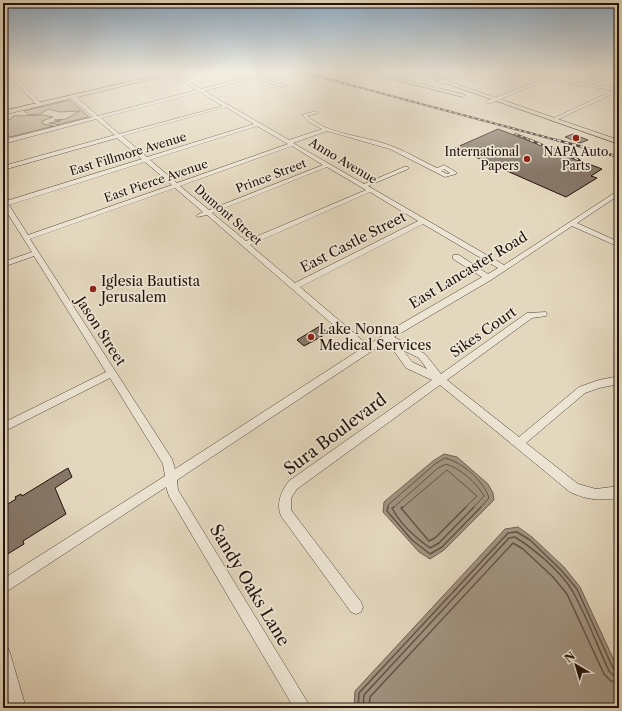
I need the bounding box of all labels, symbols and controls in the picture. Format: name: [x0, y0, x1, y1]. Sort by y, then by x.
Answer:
street label: East Fillmore Avenue: [68, 129, 188, 178]
marker: NAPA Auto Parts: [571, 133, 581, 143]
street label: Anno Avenue: [306, 134, 380, 187]
place label: International Papers: [444, 144, 519, 173]
place label: NAPA Auto Parts: [544, 144, 608, 173]
marker: International Papers: [522, 154, 532, 164]
street label: Prince Street: [233, 155, 309, 196]
street label: East Pierce Avenue: [102, 156, 210, 205]
street label: Dumont Street: [191, 181, 266, 249]
street label: East Castle Street: [297, 208, 409, 276]
street label: East Lancaster Road: [406, 227, 531, 312]
place label: Iglesia Bautista Jerusalem: [99, 272, 201, 306]
marker: Iglesia Bautista Jerusalem: [88, 284, 98, 294]
street label: Jason Street: [71, 291, 130, 369]
street label: Sikes Court: [446, 303, 520, 361]
place label: Lake Nonna Medical Services: [319, 320, 431, 354]
marker: Lake Nonna Medical Services: [306, 332, 316, 342]
street label: Sura Boulevard: [280, 389, 390, 479]
street label: Sandy Oaks Lane: [206, 520, 294, 650]
north arrow: [556, 645, 596, 685]
text: N: [562, 648, 578, 666]

